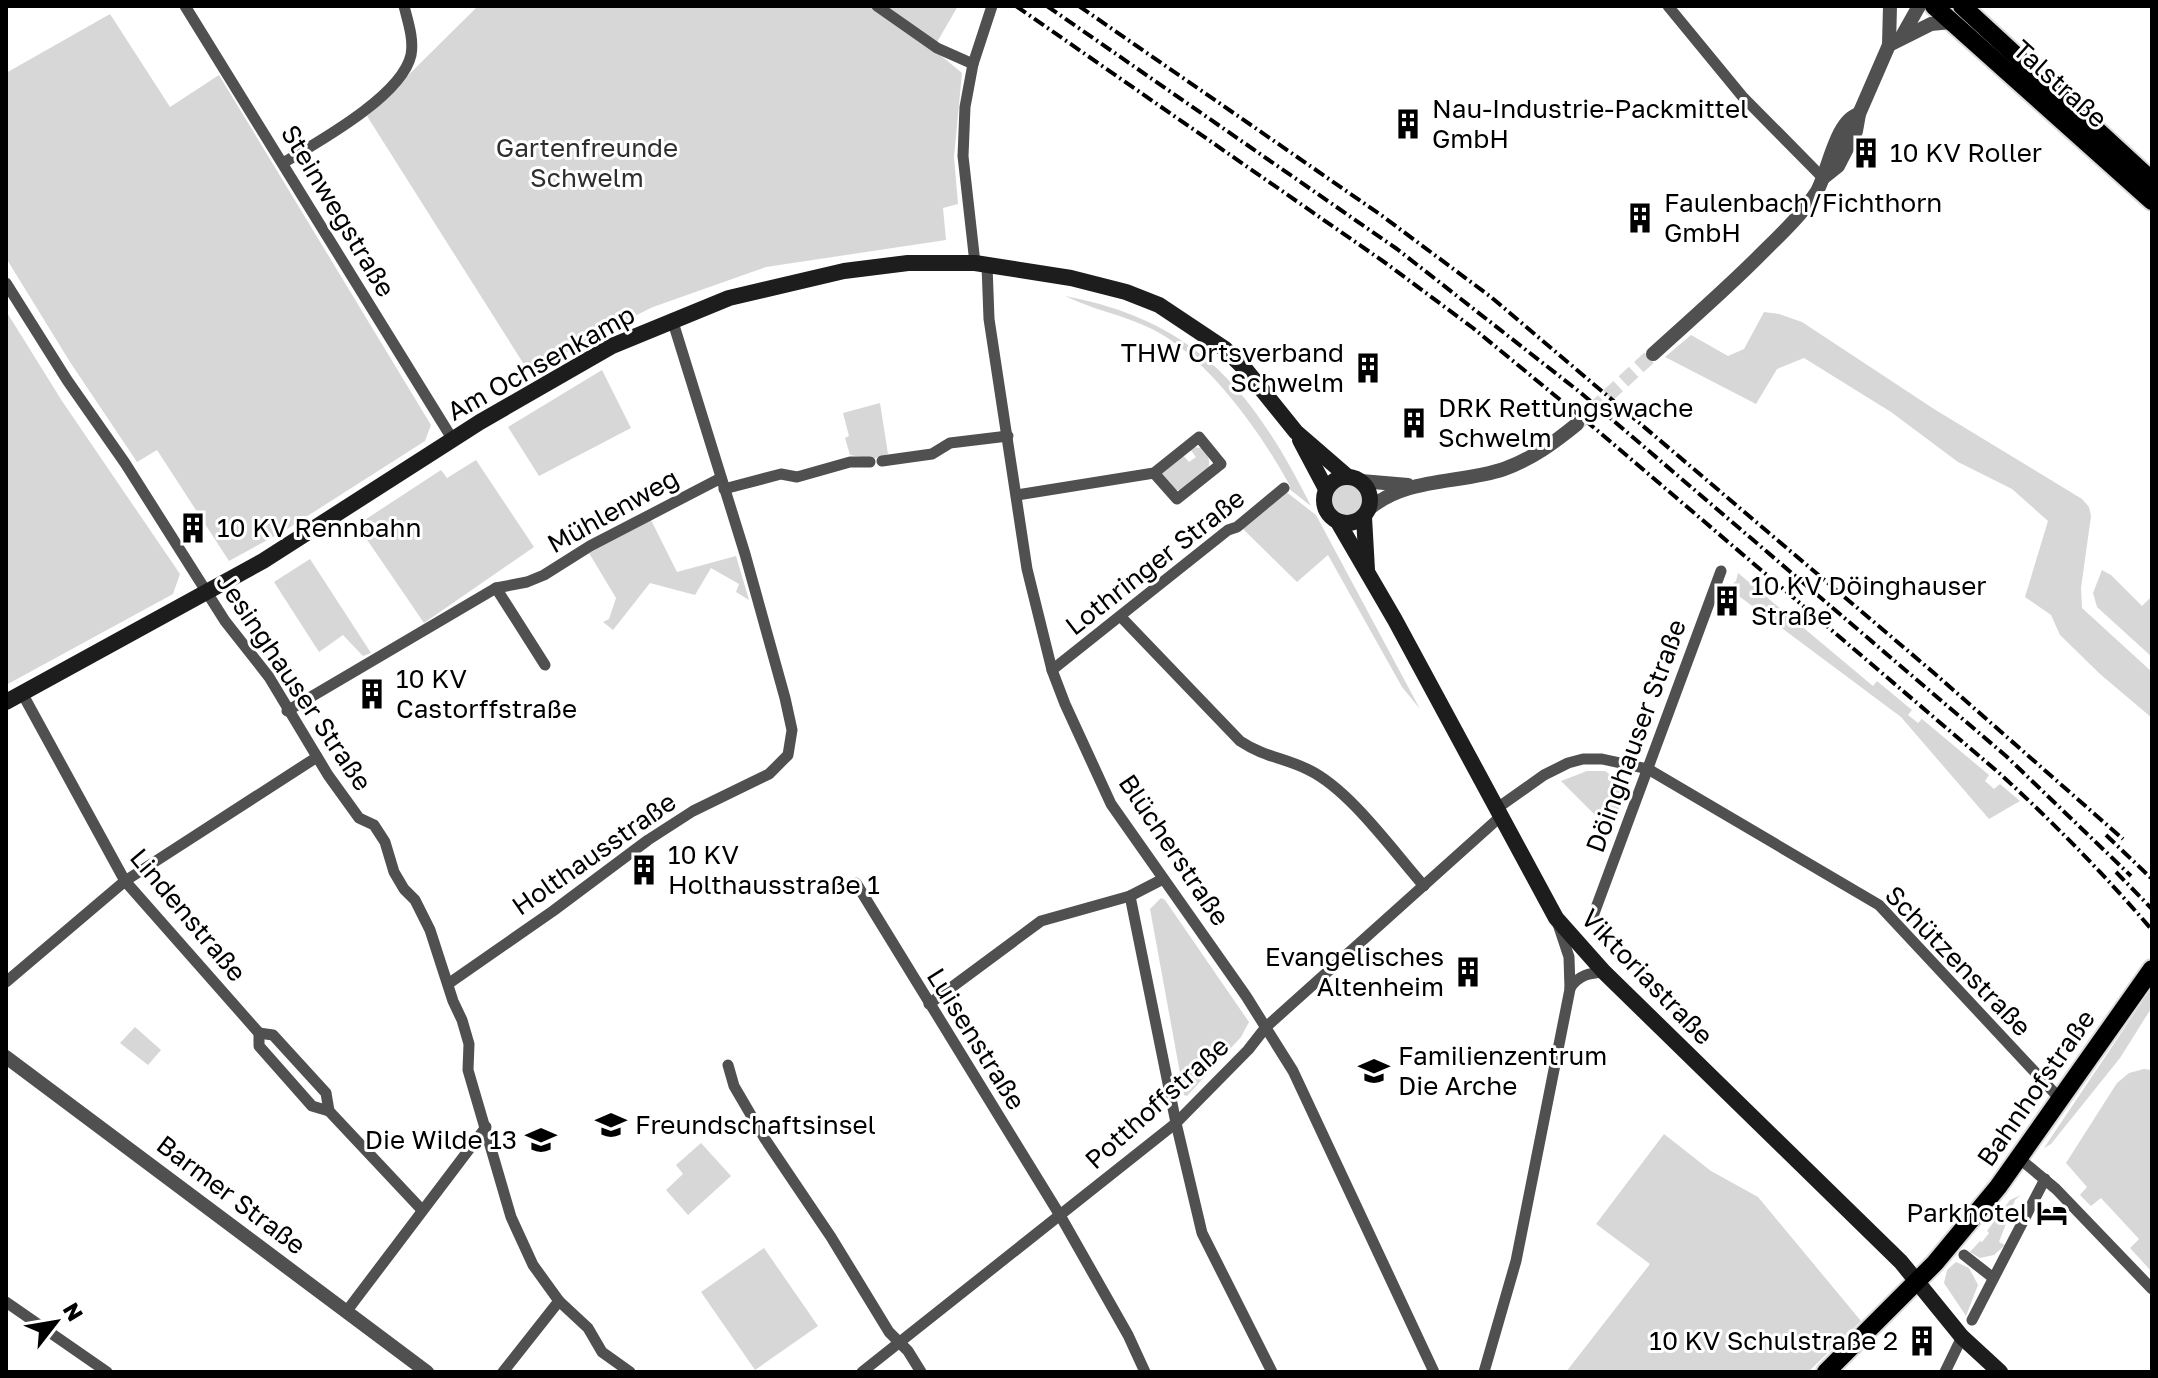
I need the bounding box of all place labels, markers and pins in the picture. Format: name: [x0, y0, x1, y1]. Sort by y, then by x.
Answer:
place label: Nau-Industrie-Packmittel GmbH: [1432, 93, 1748, 154]
building icon: Nau-Industrie-Packmittel GmbH: [1391, 107, 1425, 141]
building icon: 10 KV Roller: [1849, 136, 1883, 170]
place label: 10 KV Roller: [1890, 137, 2042, 168]
place label: Faulenbach/Fichthorn GmbH: [1664, 187, 1942, 248]
building icon: Faulenbach/Fichthorn GmbH: [1623, 201, 1657, 235]
place label: THW Ortsverband Schwelm: [1121, 337, 1344, 398]
building icon: THW Ortsverband Schwelm: [1351, 351, 1385, 385]
place label: DRK Rettungswache Schwelm: [1438, 392, 1693, 453]
building icon: DRK Rettungswache Schwelm: [1397, 406, 1431, 440]
building icon: 10 KV Rennbahn: [176, 511, 210, 545]
place label: 10 KV Rennbahn: [217, 512, 422, 543]
place label: 10 KV Döinghauser Straße: [1751, 570, 1987, 631]
building icon: 10 KV Döinghauser Straße: [1710, 584, 1744, 618]
place label: 10 KV Castorffstraße: [396, 663, 577, 724]
building icon: 10 KV Castorffstraße: [355, 677, 389, 711]
place label: 10 KV Holthausstraße 1: [668, 839, 880, 900]
building icon: 10 KV Holthausstraße 1: [627, 853, 661, 887]
place label: Evangelisches Altenheim: [1265, 941, 1444, 1002]
building icon: Evangelisches Altenheim: [1451, 955, 1485, 989]
place label: Familienzentrum Die Arche: [1398, 1040, 1607, 1101]
school or university icon: Familienzentrum Die Arche: [1357, 1054, 1391, 1088]
school or university icon: Freundschaftsinsel: [594, 1108, 628, 1142]
place label: Freundschaftsinsel: [635, 1109, 876, 1140]
school or university icon: Die Wilde 13: [524, 1123, 558, 1157]
place label: Die Wilde 13: [365, 1124, 517, 1155]
hotel icon: Parkhotel: [2035, 1196, 2069, 1230]
place label: Parkhotel: [1906, 1197, 2028, 1228]
building icon: 10 KV Schulstraße 2: [1905, 1324, 1939, 1358]
place label: 10 KV Schulstraße 2: [1649, 1325, 1898, 1356]

